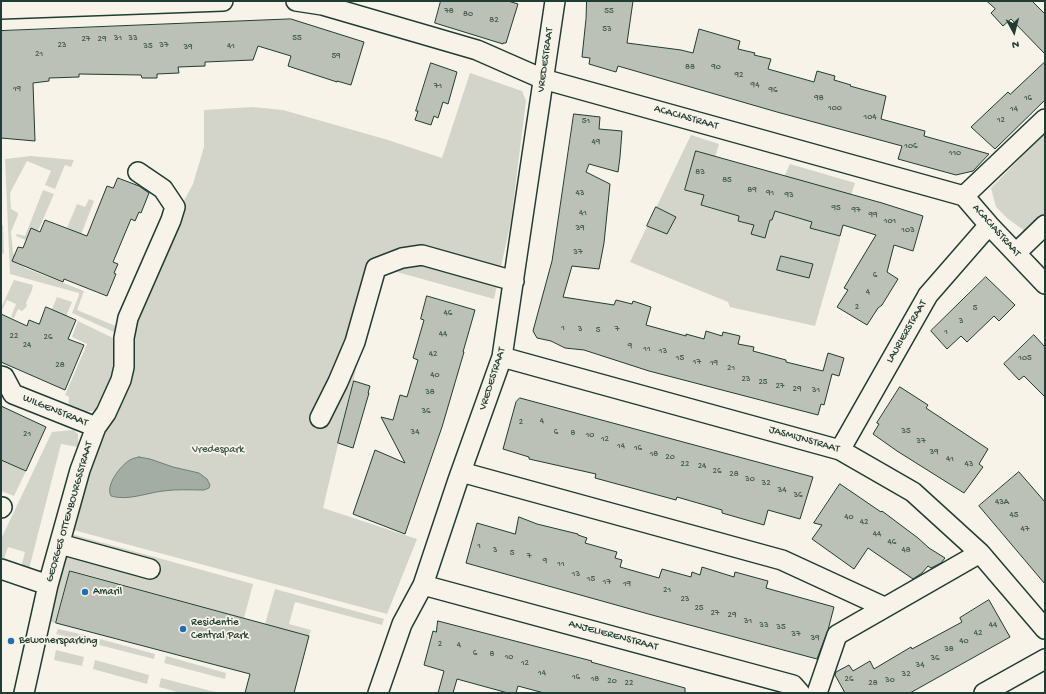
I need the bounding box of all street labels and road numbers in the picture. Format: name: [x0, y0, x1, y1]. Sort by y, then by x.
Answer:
street label: VREDESTRAAT: [535, 27, 557, 93]
street label: ACACIASTRAAT: [652, 103, 720, 133]
street label: ACACIASTRAAT: [969, 202, 1023, 260]
street label: LAURIERSTRAAT: [884, 298, 930, 366]
street label: VREDESTRAAT: [477, 346, 509, 412]
street label: WILGENSTRAAT: [20, 392, 90, 430]
street label: JASMIJNSTRAAT: [767, 424, 841, 456]
street label: GEORGES OTTENBOURGSSTRAAT: [44, 440, 96, 584]
street label: ANJELIERENSTRAAT: [567, 618, 659, 654]

